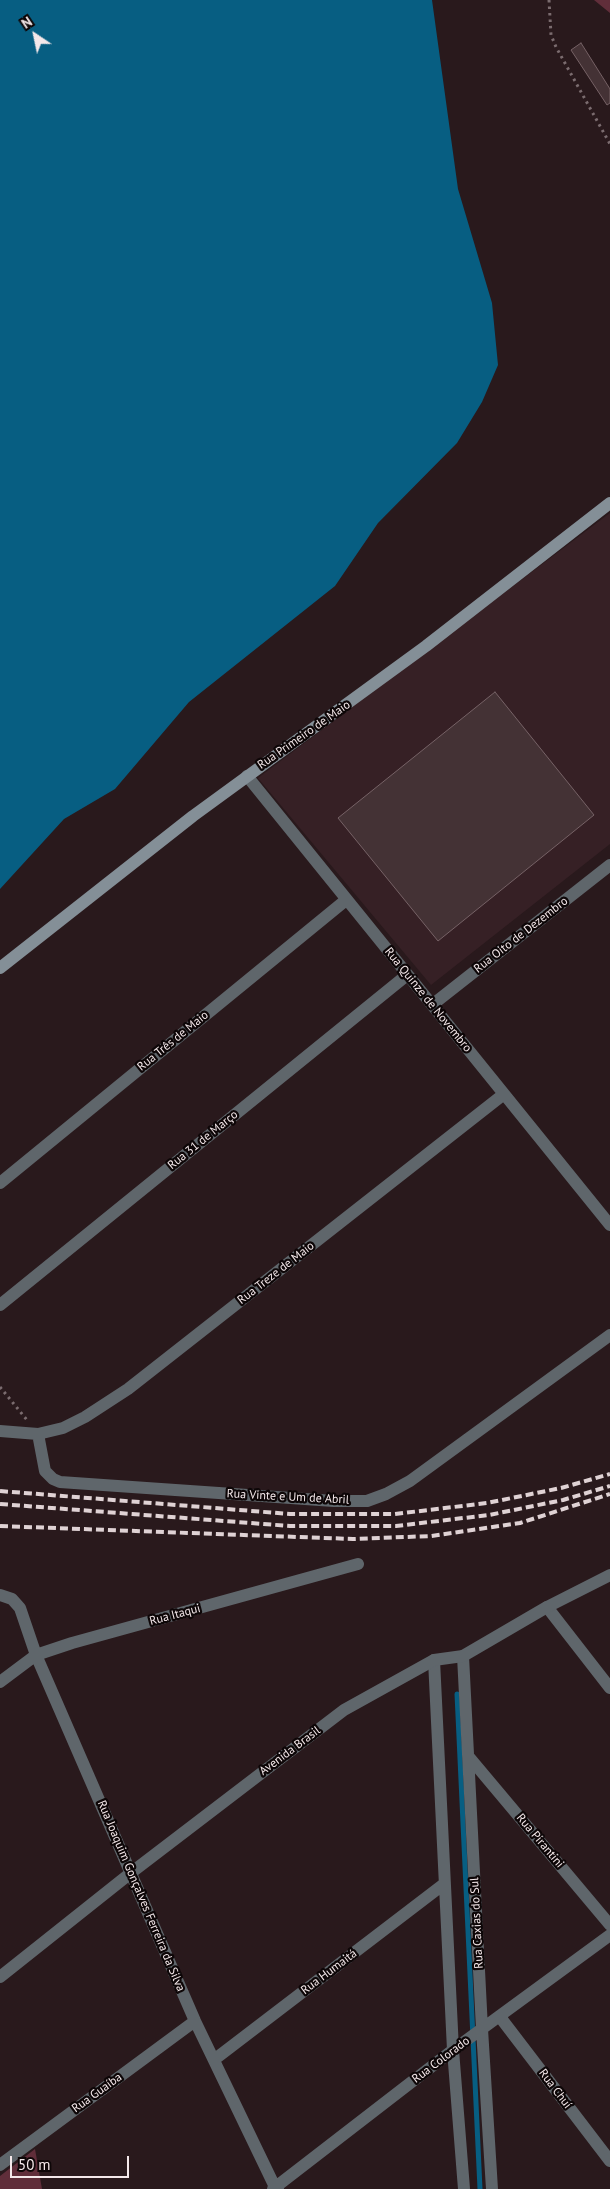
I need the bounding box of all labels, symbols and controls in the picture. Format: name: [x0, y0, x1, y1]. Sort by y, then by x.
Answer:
north arrow: [10, 10, 60, 60]
text: N: [18, 13, 35, 33]
street label: Rua Primeiro de Maio: [255, 698, 353, 772]
street label: Rua Oito de Dezembro: [471, 894, 571, 976]
street label: Rua Quinze de Novembro: [381, 945, 475, 1055]
street label: Rua Três de Maio: [135, 1008, 211, 1074]
street label: Rua 31 de Março: [165, 1107, 241, 1173]
street label: Rua Treze de Maio: [235, 1239, 317, 1307]
street label: Rua Vinte e Um de Abril: [226, 1487, 350, 1507]
street label: Rua Itaqui: [148, 1601, 202, 1629]
street label: Avenida Brasil: [257, 1723, 323, 1779]
street label: Rua Joaquim Gonçalves Ferreira da Silva: [94, 1798, 188, 1994]
street label: Rua Pirantini: [513, 1811, 567, 1871]
street label: Rua Caxias do Sul: [467, 1877, 487, 1969]
street label: Rua Humaitá: [298, 1946, 360, 1998]
street label: Rua Colorado: [409, 2034, 473, 2086]
street label: Rua Chuí: [535, 2066, 575, 2112]
street label: Rua Guaíba: [69, 2070, 125, 2116]
scale bar: [12, 2146, 131, 2178]
text: 50 m: [18, 2155, 51, 2174]

